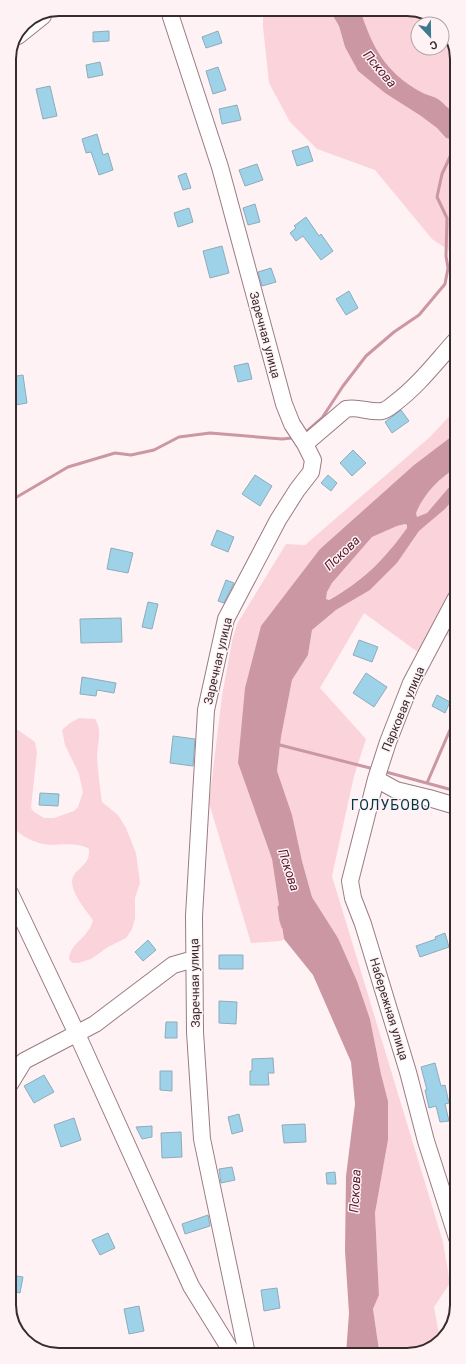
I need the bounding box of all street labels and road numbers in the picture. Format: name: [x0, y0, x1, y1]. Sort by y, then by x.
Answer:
street label: Заречная улица: [247, 290, 283, 380]
street label: Заречная улица: [201, 616, 235, 706]
street label: Парковая улица: [379, 664, 427, 754]
street label: Заречная улица: [187, 938, 203, 1028]
street label: Набережная улица: [367, 956, 411, 1062]

